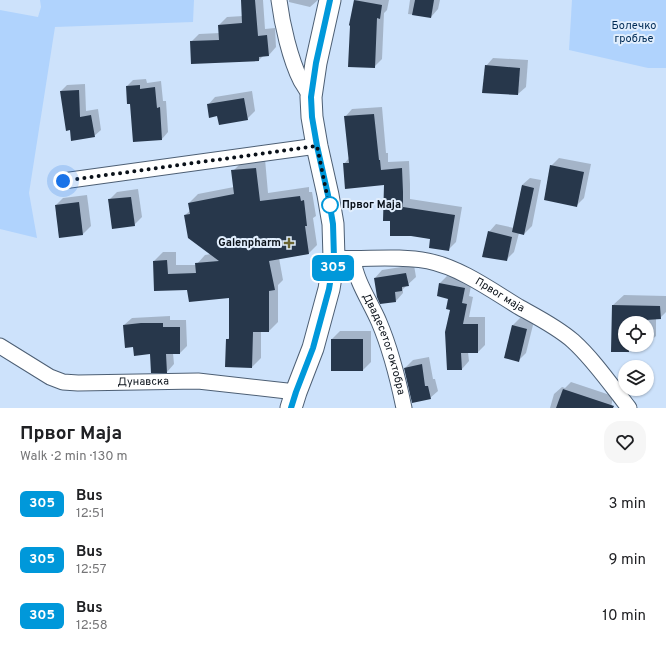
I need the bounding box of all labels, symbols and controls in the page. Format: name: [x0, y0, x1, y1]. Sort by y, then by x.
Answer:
park label: Болечко гробље: [612, 19, 656, 46]
your location: [53, 171, 73, 191]
marker: Првог Маја: [321, 196, 339, 214]
place label: Првог Маја: [342, 198, 401, 212]
place label: Galenpharm: [218, 236, 281, 250]
marker: Galenpharm: [284, 238, 294, 248]
line badge: 305: [310, 255, 356, 281]
text: 305: [320, 259, 346, 276]
street label: Првог маја: [472, 275, 527, 316]
street label: Двадесетог октобра: [359, 291, 408, 396]
map controls: [618, 316, 654, 396]
button: locate: [618, 316, 654, 352]
button: layers: [618, 360, 654, 396]
street label: Дунавска: [117, 374, 169, 389]
button: heart: [604, 421, 646, 463]
text: Првог Маја: [20, 422, 122, 446]
text: Walk · 2 min · 130 m: [20, 449, 128, 465]
text: Bus: [76, 487, 103, 506]
text: 305: [29, 495, 55, 512]
text: 3 min: [608, 495, 646, 514]
text: 12:51: [76, 506, 105, 522]
text: Bus: [76, 543, 103, 562]
text: 305: [29, 551, 55, 568]
text: 9 min: [609, 551, 646, 570]
text: 12:57: [76, 562, 106, 578]
text: Bus: [76, 599, 103, 618]
text: 305: [29, 607, 55, 624]
text: 10 min: [602, 607, 646, 626]
text: 12:58: [76, 618, 108, 634]

